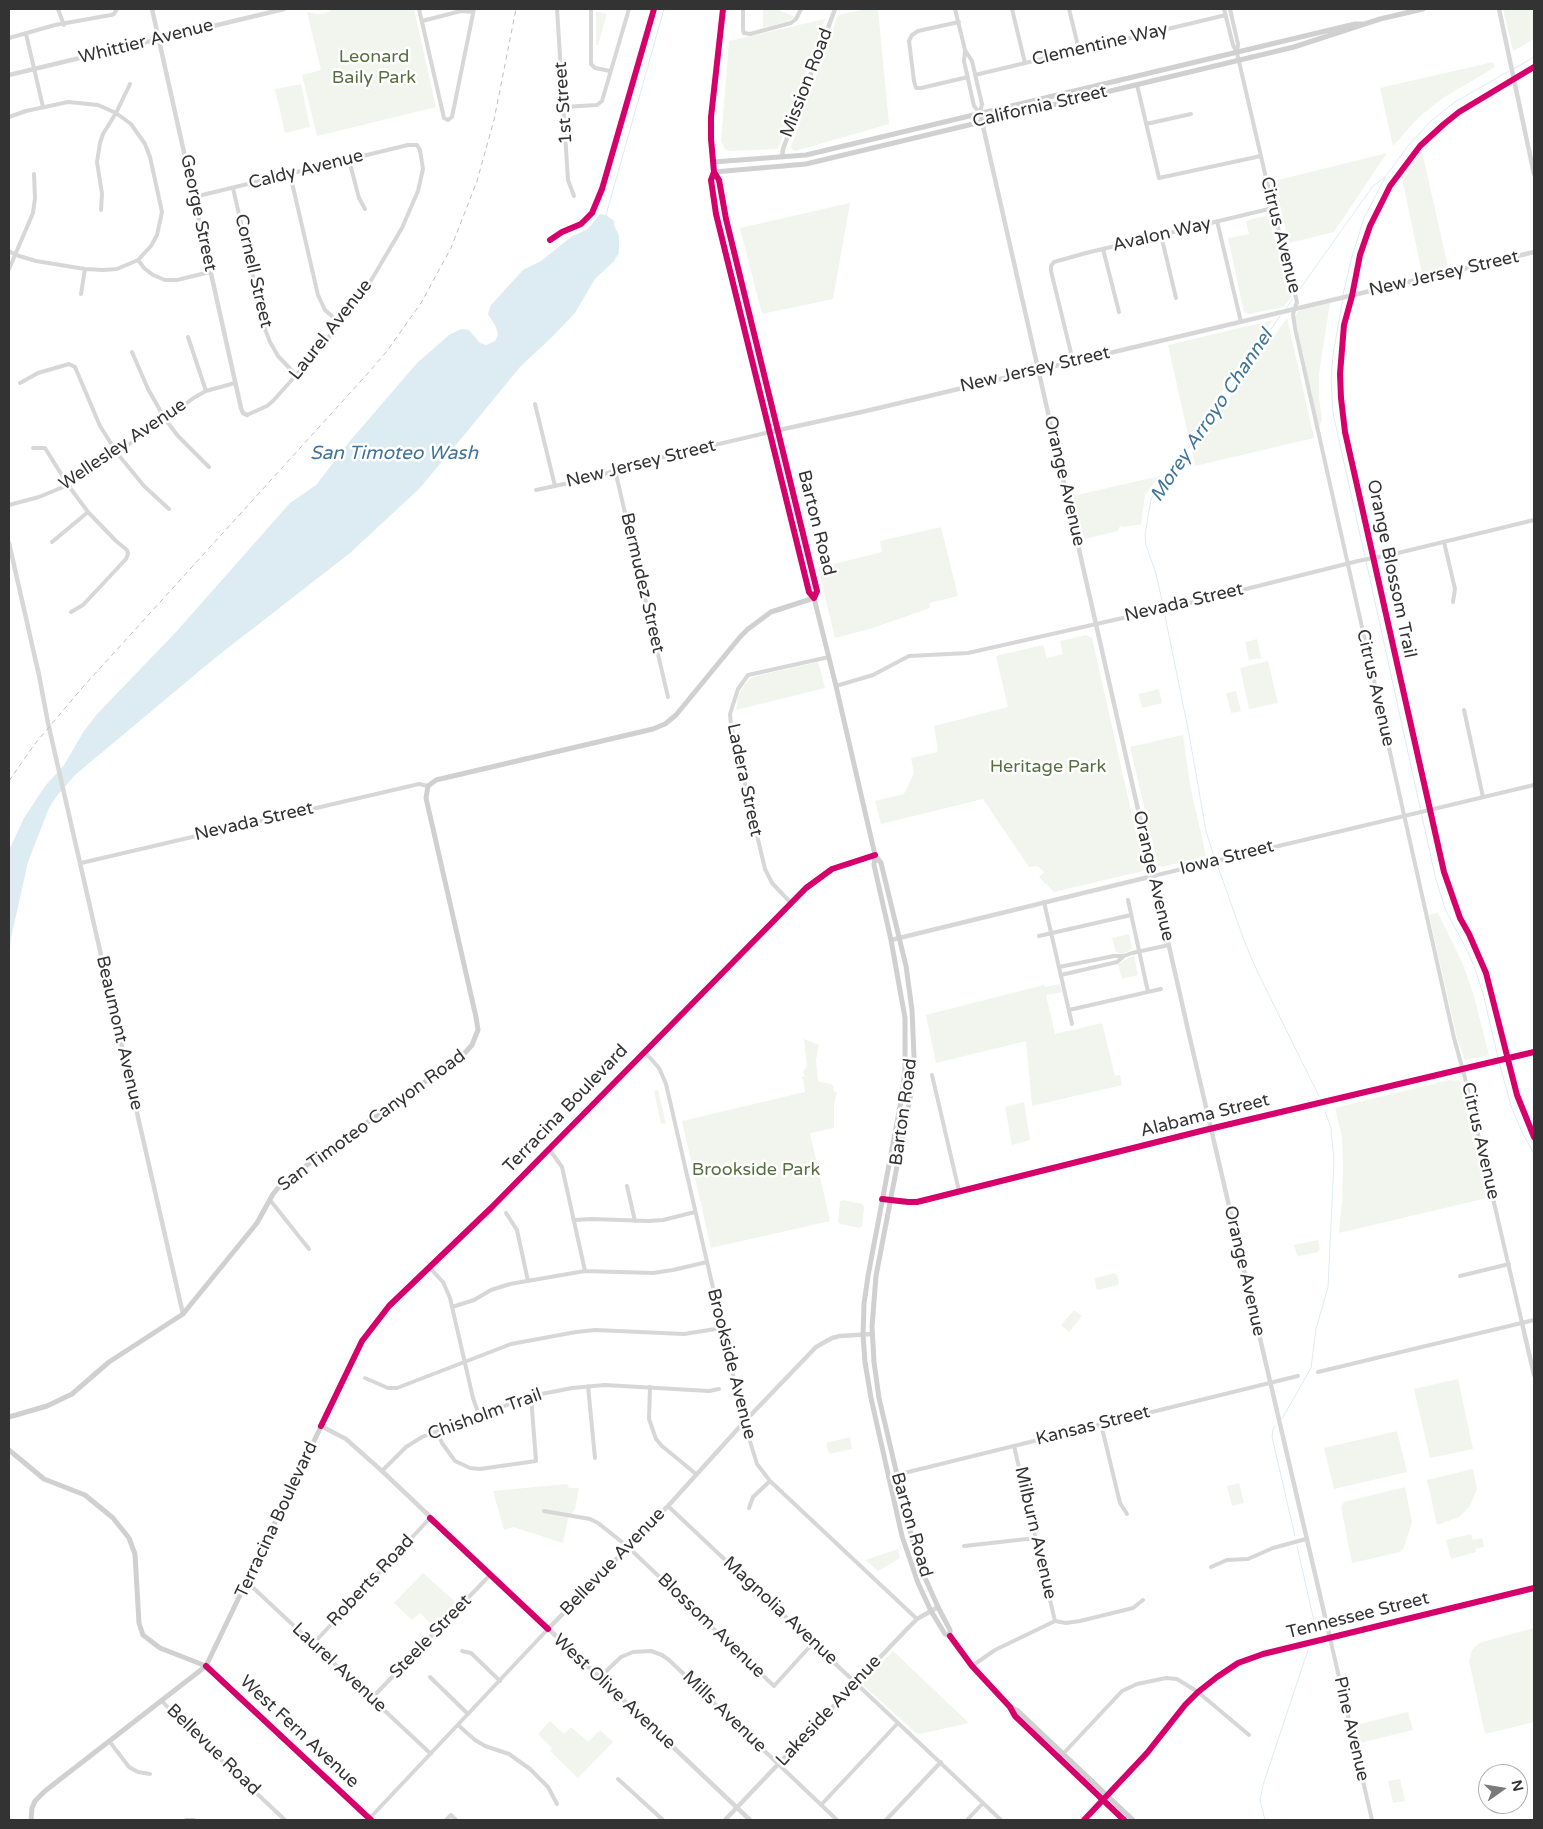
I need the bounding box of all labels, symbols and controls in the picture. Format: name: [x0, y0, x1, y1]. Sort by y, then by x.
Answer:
street label: Whittier Avenue: [76, 15, 216, 69]
street label: Clementine Way: [1030, 19, 1170, 71]
street label: Mission Road: [776, 25, 838, 141]
park label: Leonard Baily Park: [332, 46, 416, 88]
street label: 1st Street: [550, 61, 578, 145]
street label: California Street: [971, 81, 1109, 133]
street label: Caldy Avenue: [247, 145, 365, 195]
street label: George Street: [175, 153, 221, 273]
street label: Citrus Avenue: [1255, 174, 1305, 296]
street label: Cornell Street: [229, 212, 277, 330]
street label: Avalon Way: [1111, 213, 1213, 257]
street label: New Jersey Street: [1367, 246, 1521, 302]
street label: Laurel Avenue: [285, 275, 377, 385]
water label: Morey Arroyo Channel: [1146, 326, 1278, 506]
street label: New Jersey Street: [958, 342, 1112, 398]
street label: Wellesley Avenue: [55, 394, 191, 496]
street label: Orange Avenue: [1039, 414, 1089, 548]
street label: New Jersey Street: [564, 435, 718, 493]
water label: San Timoteo Wash: [310, 443, 478, 465]
street label: Barton Road: [792, 468, 840, 578]
street label: Orange Blossom Trail: [1362, 478, 1420, 660]
street label: Bermudez Street: [615, 511, 669, 655]
street label: Nevada Street: [1122, 579, 1246, 627]
street label: Citrus Avenue: [1351, 627, 1399, 749]
street label: Ladera Street: [721, 721, 767, 839]
park label: Heritage Park: [990, 756, 1106, 778]
street label: Nevada Street: [192, 798, 316, 846]
street label: Orange Avenue: [1128, 809, 1178, 943]
street label: Iowa Street: [1178, 836, 1276, 880]
street label: Beaumont Avenue: [91, 954, 147, 1112]
street label: Terracina Boulevard: [499, 1040, 633, 1178]
street label: San Timoteo Canyon Road: [274, 1046, 470, 1196]
street label: Barton Road: [886, 1057, 922, 1167]
street label: Citrus Avenue: [1456, 1080, 1504, 1202]
street label: Alabama Street: [1138, 1090, 1272, 1142]
park label: Brookside Park: [692, 1159, 820, 1181]
street label: Orange Avenue: [1219, 1204, 1269, 1338]
street label: Brookside Avenue: [702, 1287, 760, 1441]
street label: Chisholm Trail: [425, 1384, 545, 1446]
street label: Kansas Street: [1034, 1401, 1152, 1451]
street label: Terracina Boulevard: [231, 1438, 323, 1602]
street label: Milburn Avenue: [1009, 1465, 1061, 1601]
street label: Barton Road: [886, 1470, 936, 1580]
street label: Bellevue Avenue: [556, 1504, 670, 1620]
street label: Roberts Road: [323, 1531, 419, 1631]
street label: Magnolia Avenue: [718, 1552, 842, 1670]
street label: Blossom Avenue: [653, 1569, 769, 1683]
street label: Tennessee Street: [1285, 1588, 1431, 1644]
street label: Steele Street: [386, 1590, 476, 1684]
street label: Laurel Avenue: [287, 1619, 391, 1717]
street label: West Olive Avenue: [548, 1630, 680, 1754]
street label: Lakeside Avenue: [772, 1651, 886, 1771]
street label: Mills Avenue: [678, 1667, 770, 1757]
street label: West Fern Avenue: [235, 1671, 363, 1793]
street label: Pine Avenue: [1328, 1675, 1374, 1783]
street label: Bellevue Road: [162, 1700, 264, 1800]
north arrow: [1478, 1764, 1528, 1814]
text: N: [1508, 1778, 1527, 1793]

